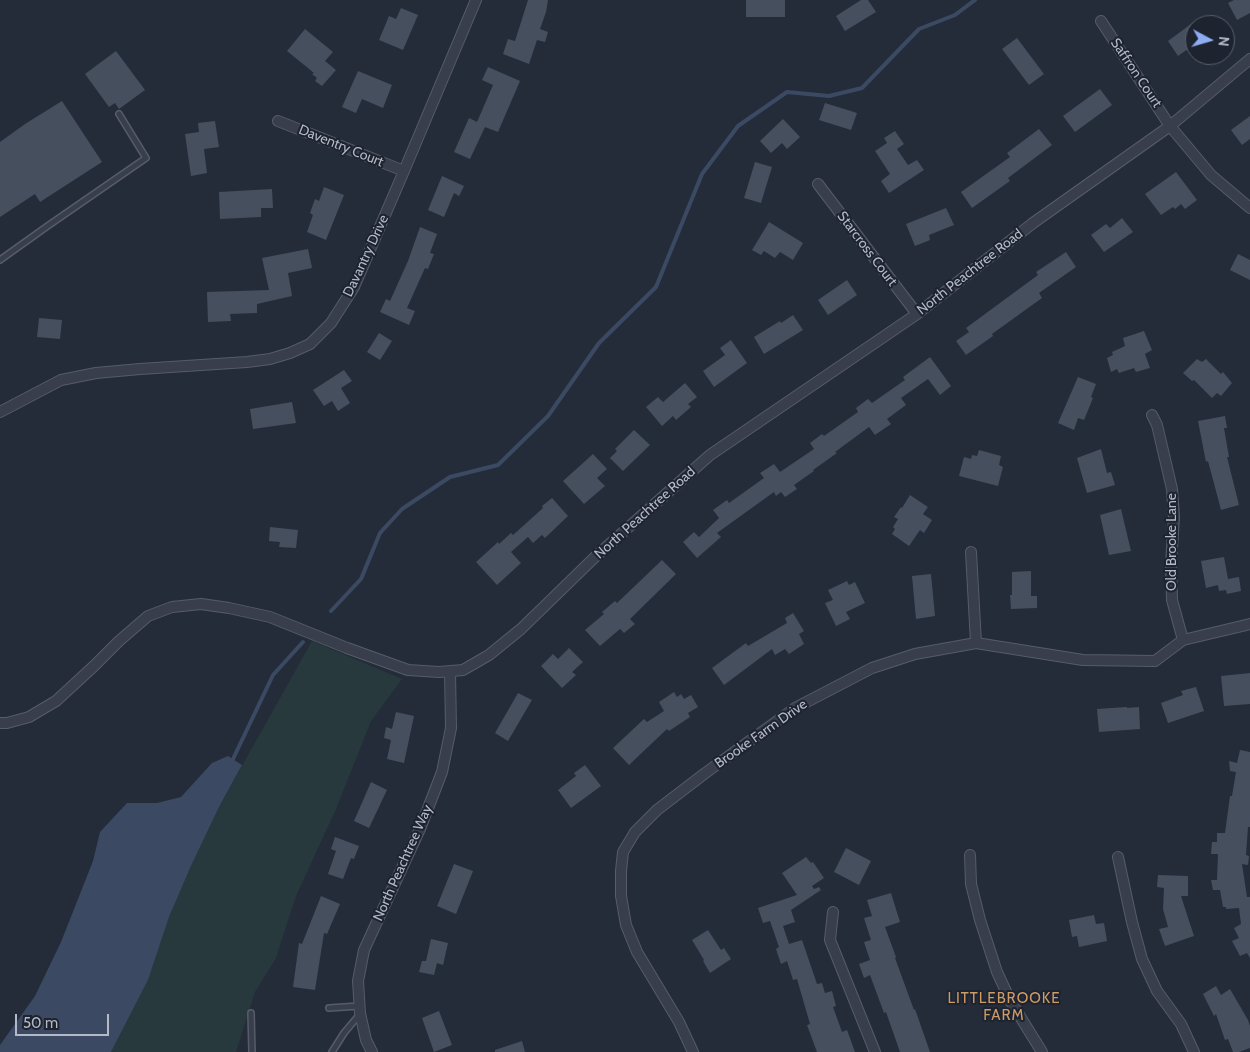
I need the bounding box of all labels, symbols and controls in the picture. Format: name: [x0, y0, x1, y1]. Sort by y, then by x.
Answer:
north arrow: [1185, 15, 1235, 65]
street label: Saffron Court: [1107, 35, 1165, 111]
text: N: [1214, 36, 1233, 47]
street label: Daventry Court: [296, 121, 386, 171]
street label: Starcross Court: [833, 208, 901, 290]
street label: Davantry Drive: [340, 212, 392, 300]
street label: North Peachtree Road: [914, 225, 1026, 319]
street label: North Peachtree Road: [591, 463, 699, 563]
street label: Old Brooke Lane: [1164, 493, 1180, 591]
street label: Brooke Farm Drive: [712, 696, 810, 772]
street label: North Peachtree Way: [370, 802, 436, 924]
district label: LITTLEBROOKE FARM: [946, 990, 1062, 1025]
scale bar: [18, 1004, 111, 1036]
text: 50 m: [23, 1014, 58, 1032]

